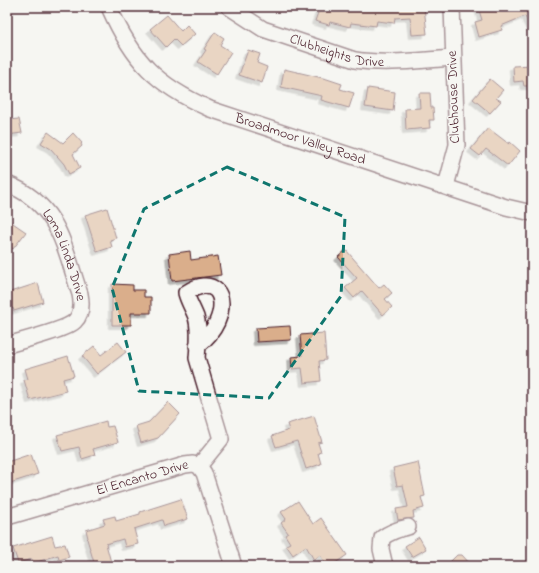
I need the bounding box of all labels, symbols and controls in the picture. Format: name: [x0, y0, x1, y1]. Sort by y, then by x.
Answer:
street label: Clubheights Drive: [287, 28, 385, 73]
street label: Clubhouse Drive: [442, 49, 466, 144]
street label: Broadmoor Valley Road: [231, 107, 369, 170]
street label: Loma Linda Drive: [37, 204, 92, 303]
street label: El Encanto Drive: [94, 454, 190, 501]

